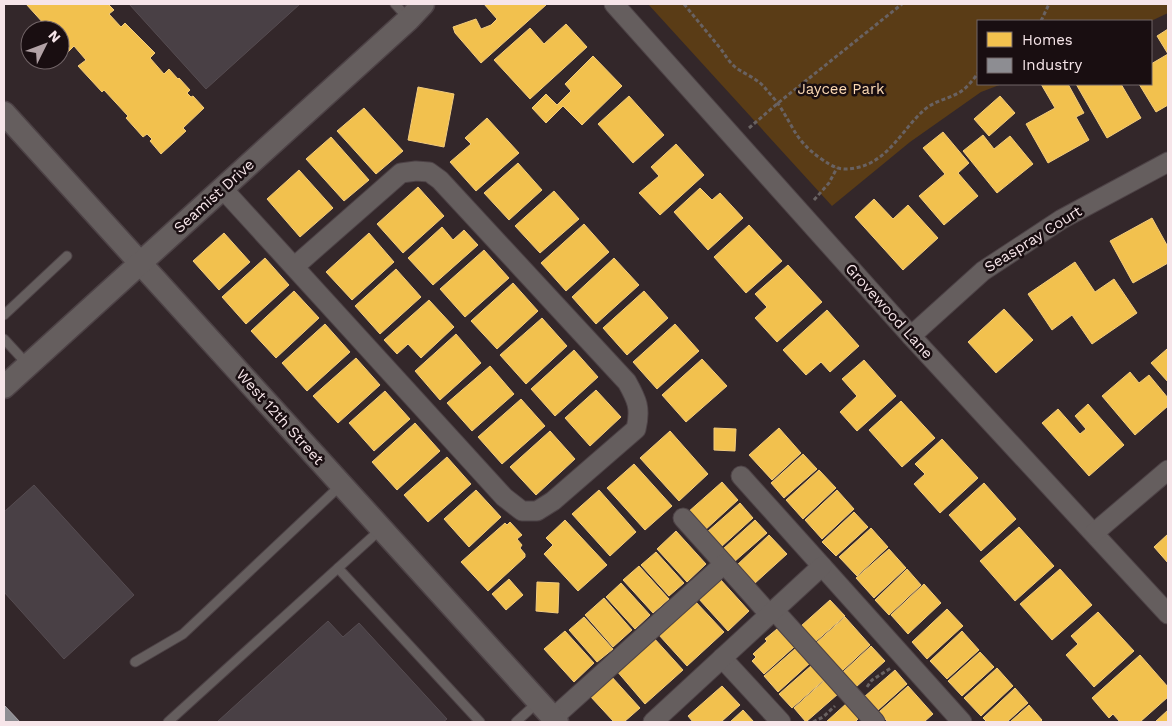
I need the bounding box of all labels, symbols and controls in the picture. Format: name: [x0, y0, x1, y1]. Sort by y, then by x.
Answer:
north arrow: [20, 20, 70, 70]
legend: [977, 20, 1152, 85]
text: N: [45, 27, 64, 46]
text: Homes: [1022, 31, 1073, 49]
text: Industry: [1022, 56, 1083, 74]
park label: Jaycee Park: [797, 80, 885, 98]
street label: Seamist Drive: [170, 155, 258, 237]
street label: Seaspray Court: [981, 202, 1085, 276]
street label: Grovewood Lane: [841, 260, 937, 362]
street label: West 12th Street: [232, 366, 328, 469]

